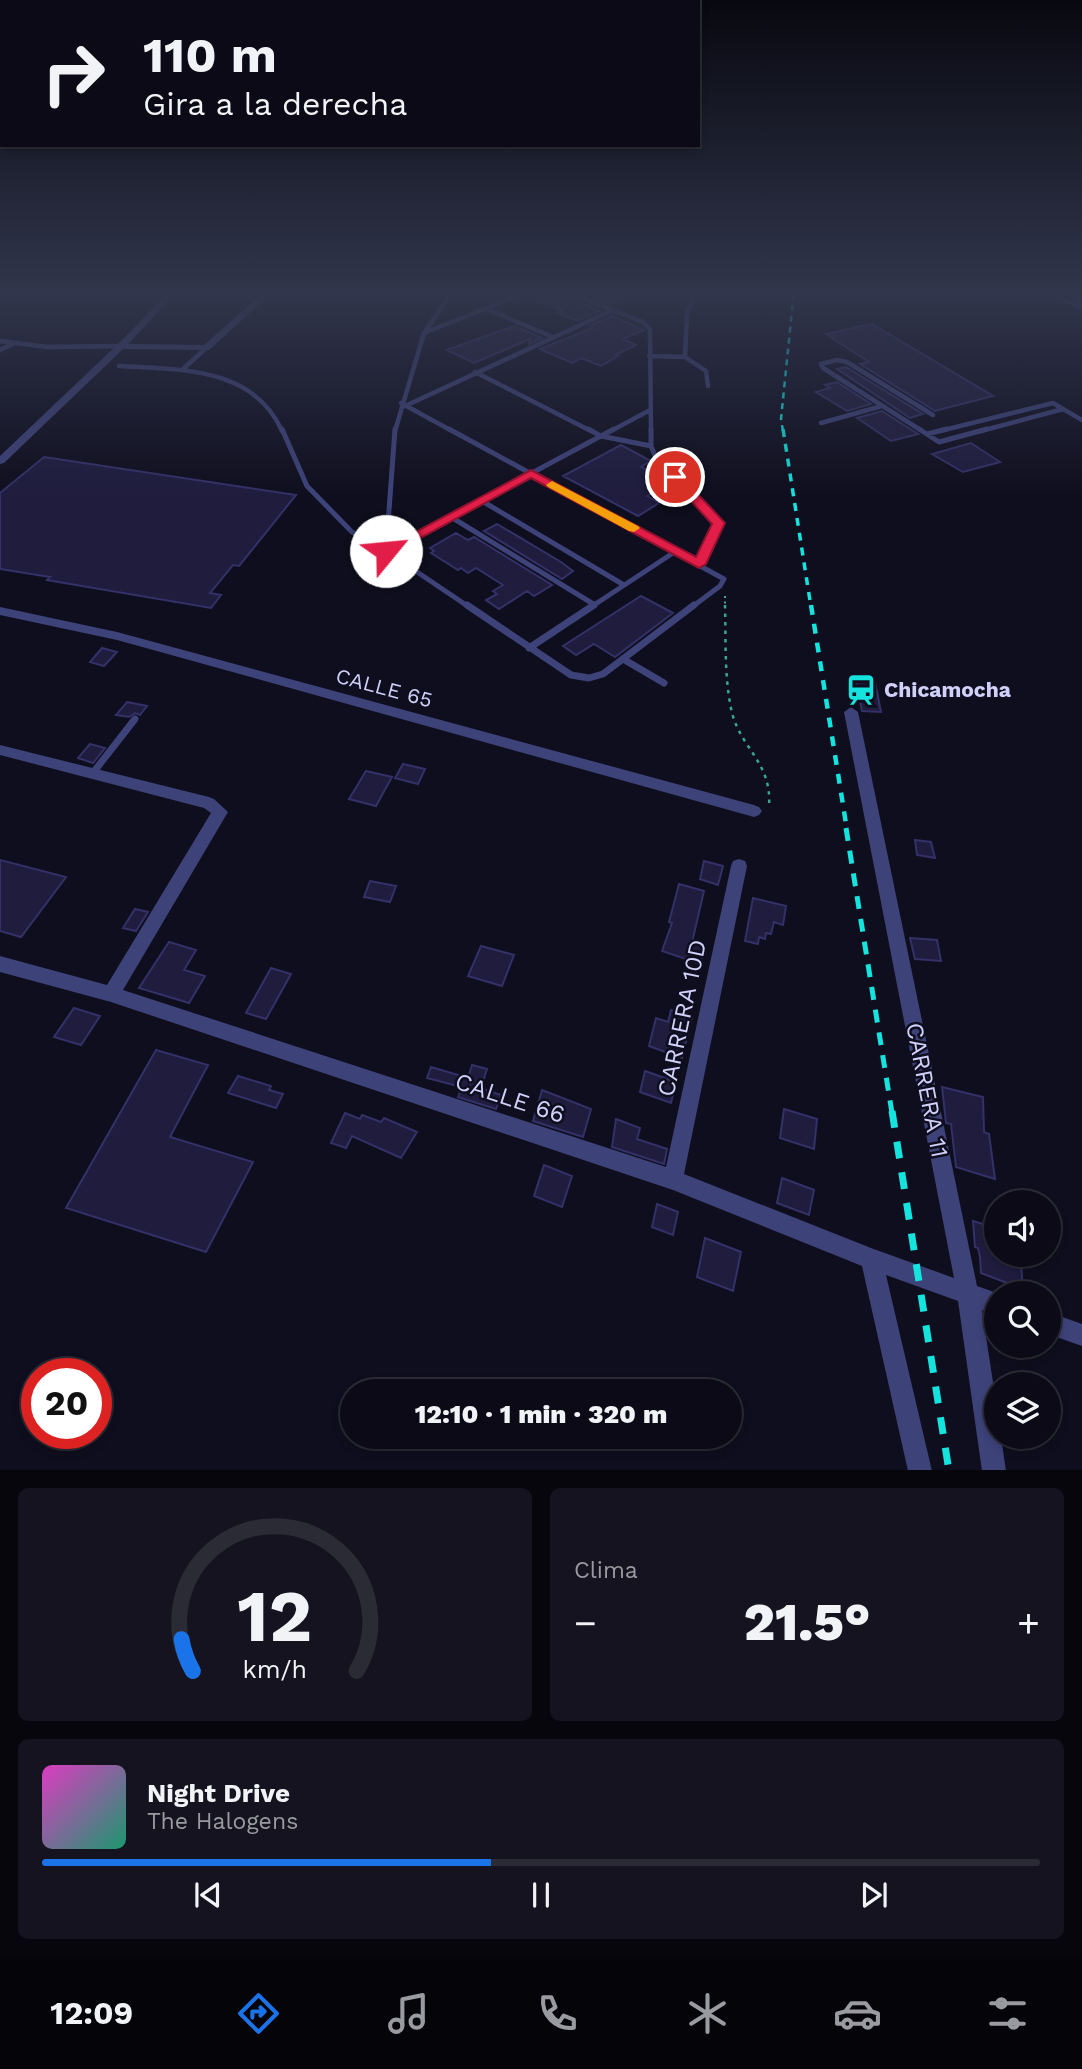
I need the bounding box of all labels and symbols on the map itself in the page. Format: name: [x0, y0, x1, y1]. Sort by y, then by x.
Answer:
pin: [645, 447, 705, 507]
position arrow: [349, 514, 423, 588]
street label: CALLE 65: [333, 663, 435, 712]
station icon: Chicamocha: [844, 673, 878, 707]
place label: Chicamocha: [884, 677, 1012, 702]
street label: CARRERA 10D: [652, 937, 712, 1099]
street label: CARRERA 11: [900, 1020, 954, 1160]
street label: CALLE 66: [452, 1067, 568, 1129]
speed limit sign: 20: [21, 1358, 112, 1449]

